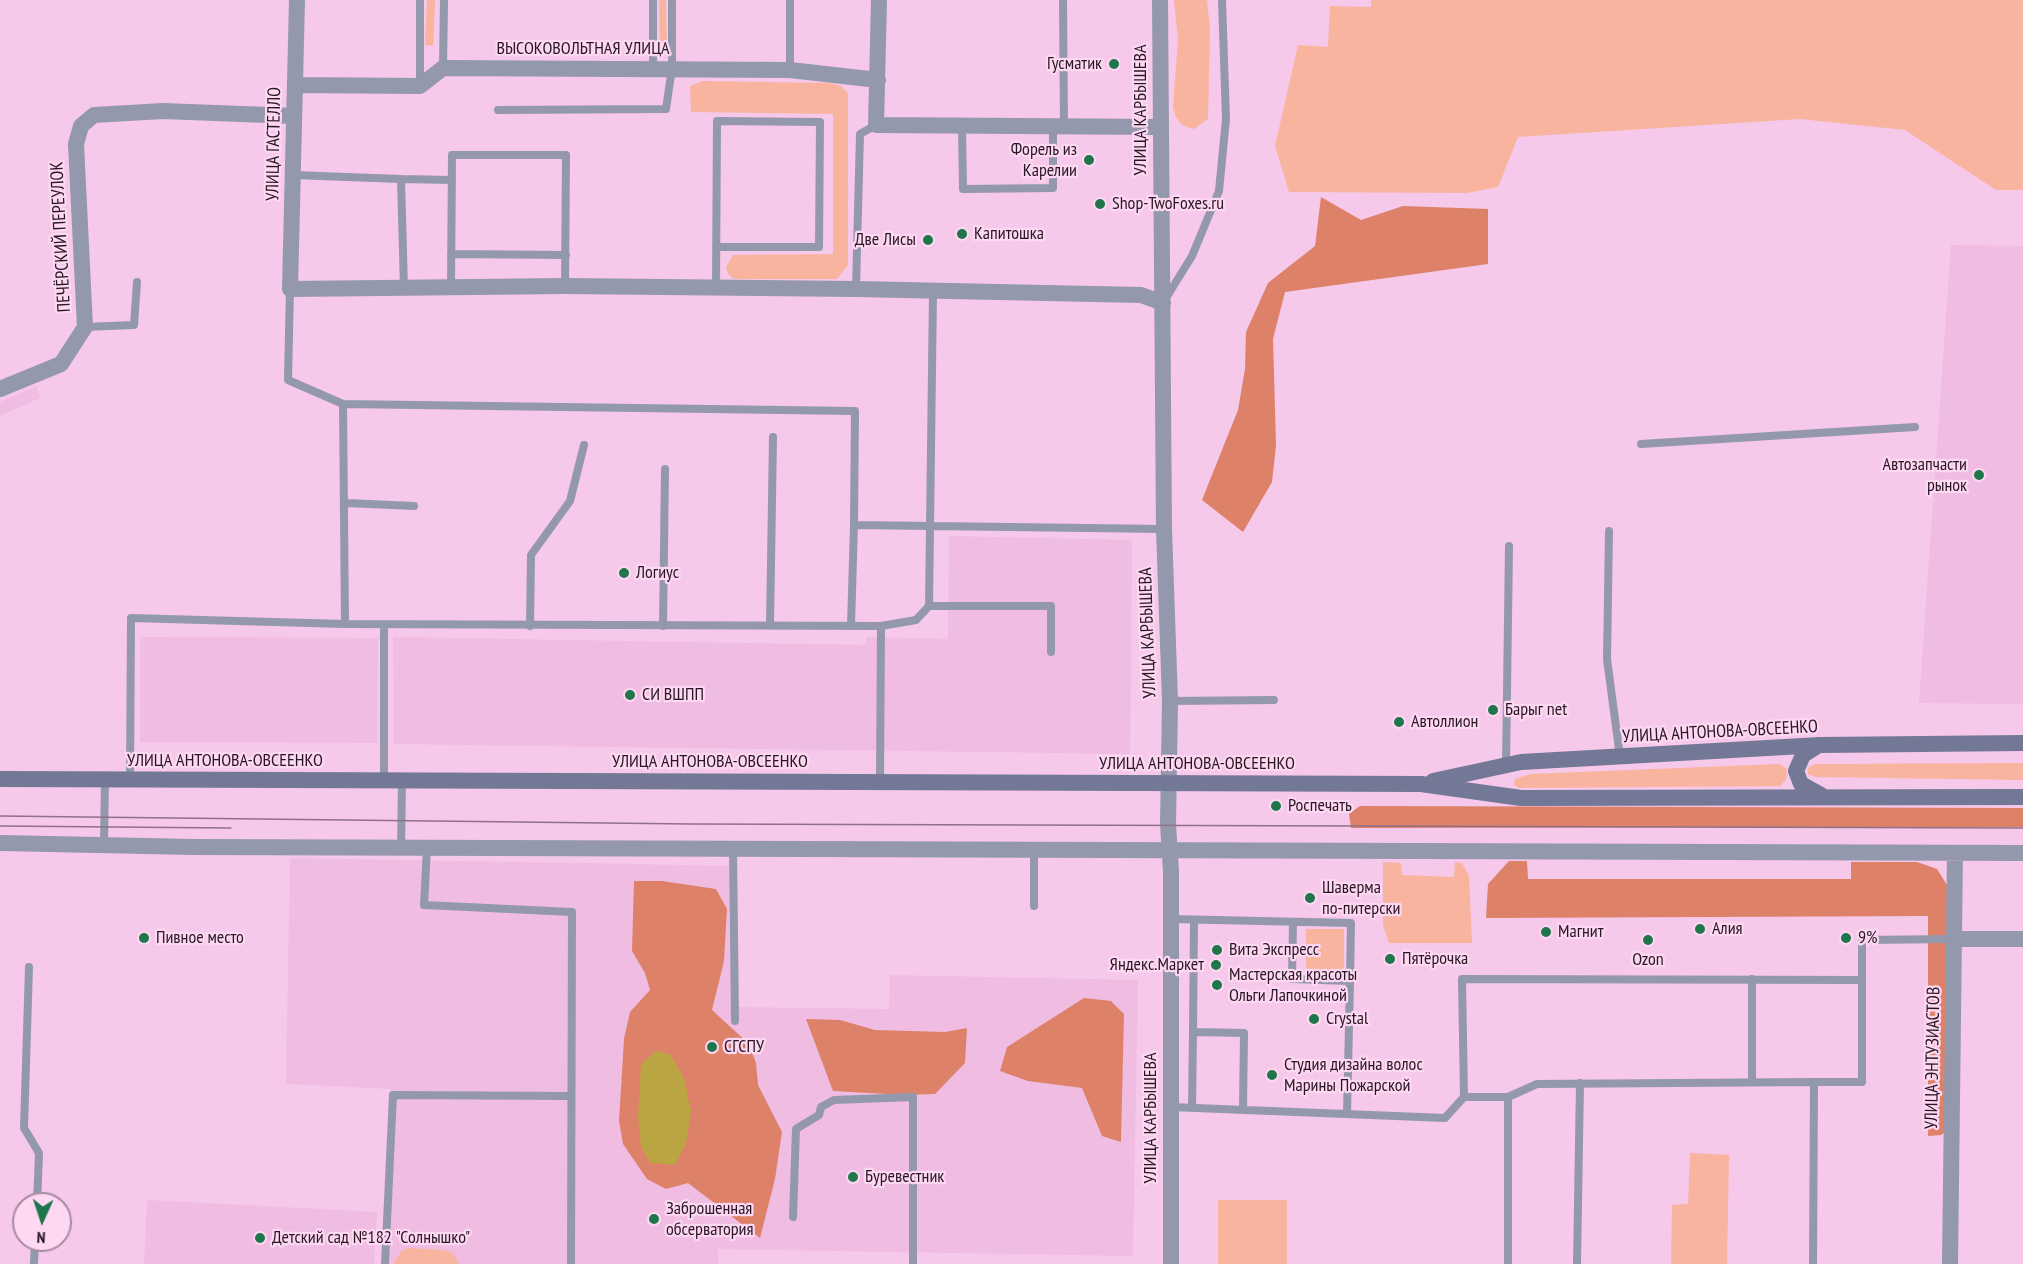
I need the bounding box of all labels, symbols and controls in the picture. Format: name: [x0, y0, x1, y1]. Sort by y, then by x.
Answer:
street label: ВЫСОКОВОЛЬТНАЯ УЛИЦА: [496, 38, 670, 60]
street label: УЛИЦА КАРБЫШЕВА: [1130, 44, 1152, 176]
place label: Гусматик: [1047, 53, 1102, 75]
marker: Гусматик: [1107, 57, 1121, 71]
street label: УЛИЦА ГАСТЕЛЛО: [262, 87, 286, 201]
place label: Форель из Карелии: [1011, 139, 1077, 182]
marker: Форель из Карелии: [1082, 153, 1096, 167]
street label: ПЕЧЁРСКИЙ ПЕРЕУЛОК: [46, 161, 76, 313]
place label: Shop-TwoFoxes.ru: [1112, 193, 1224, 215]
marker: Shop-TwoFoxes.ru: [1093, 197, 1107, 211]
place label: Капитошка: [974, 223, 1044, 245]
marker: Капитошка: [955, 227, 969, 241]
place label: Две Лисы: [855, 229, 916, 251]
marker: Две Лисы: [921, 233, 935, 247]
place label: Автозапчасти рынок: [1882, 454, 1967, 496]
marker: Автозапчасти рынок: [1972, 468, 1986, 482]
place label: Логиус: [636, 562, 679, 584]
marker: Логиус: [617, 566, 631, 580]
street label: УЛИЦА КАРБЫШЕВА: [1135, 567, 1161, 699]
place label: СИ ВШПП: [642, 684, 704, 706]
marker: СИ ВШПП: [623, 688, 637, 702]
place label: Барыг net: [1505, 699, 1567, 721]
marker: Барыг net: [1486, 703, 1500, 717]
place label: Автоллион: [1411, 711, 1478, 733]
marker: Автоллион: [1392, 715, 1406, 729]
street label: УЛИЦА АНТОНОВА-ОВСЕЕНКО: [1622, 716, 1818, 748]
street label: УЛИЦА АНТОНОВА-ОВСЕЕНКО: [127, 750, 323, 772]
street label: УЛИЦА АНТОНОВА-ОВСЕЕНКО: [612, 751, 808, 773]
street label: УЛИЦА АНТОНОВА-ОВСЕЕНКО: [1099, 753, 1295, 775]
place label: Роспечать: [1288, 795, 1352, 817]
marker: Роспечать: [1269, 799, 1283, 813]
place label: Шаверма по-питерски: [1322, 877, 1400, 920]
marker: Шаверма по-питерски: [1303, 891, 1317, 905]
place label: Алия: [1712, 918, 1743, 940]
place label: Магнит: [1558, 921, 1603, 943]
marker: Алия: [1693, 922, 1707, 936]
marker: Магнит: [1539, 925, 1553, 939]
place label: Пивное место: [156, 927, 244, 949]
place label: 9%: [1858, 927, 1878, 949]
marker: Пивное место: [137, 931, 151, 945]
marker: 9%: [1839, 931, 1853, 945]
marker: Ozon: [1641, 933, 1655, 947]
place label: Вита Экспресс: [1229, 939, 1319, 961]
marker: Вита Экспресс: [1210, 943, 1224, 957]
place label: Пятёрочка: [1402, 948, 1468, 970]
place label: Ozon: [1632, 949, 1664, 971]
marker: Пятёрочка: [1383, 952, 1397, 966]
place label: Яндекс.Маркет: [1110, 954, 1204, 976]
marker: Яндекс.Маркет: [1209, 958, 1223, 972]
place label: Мастерская красоты Ольги Лапочкиной: [1229, 964, 1357, 1006]
marker: Мастерская красоты Ольги Лапочкиной: [1210, 978, 1224, 992]
street label: УЛИЦА ЭНТУЗИАСТОВ: [1921, 987, 1945, 1129]
place label: Crystal: [1326, 1008, 1368, 1030]
marker: Crystal: [1307, 1012, 1321, 1026]
place label: СГСПУ: [724, 1036, 764, 1058]
marker: СГСПУ: [705, 1040, 719, 1054]
street label: УЛИЦА КАРБЫШЕВА: [1140, 1052, 1162, 1184]
place label: Студия дизайна волос Марины Пожарской: [1284, 1054, 1423, 1096]
marker: Студия дизайна волос Марины Пожарской: [1265, 1068, 1279, 1082]
place label: Буревестник: [865, 1166, 944, 1188]
marker: Буревестник: [846, 1170, 860, 1184]
north arrow: [12, 1192, 72, 1252]
place label: Заброшенная обсерватория: [666, 1198, 753, 1240]
marker: Заброшенная обсерватория: [647, 1212, 661, 1226]
place label: Детский сад №182 "Солнышко": [272, 1227, 470, 1249]
text: N: [36, 1228, 46, 1248]
marker: Детский сад №182 "Солнышко": [253, 1231, 267, 1245]

